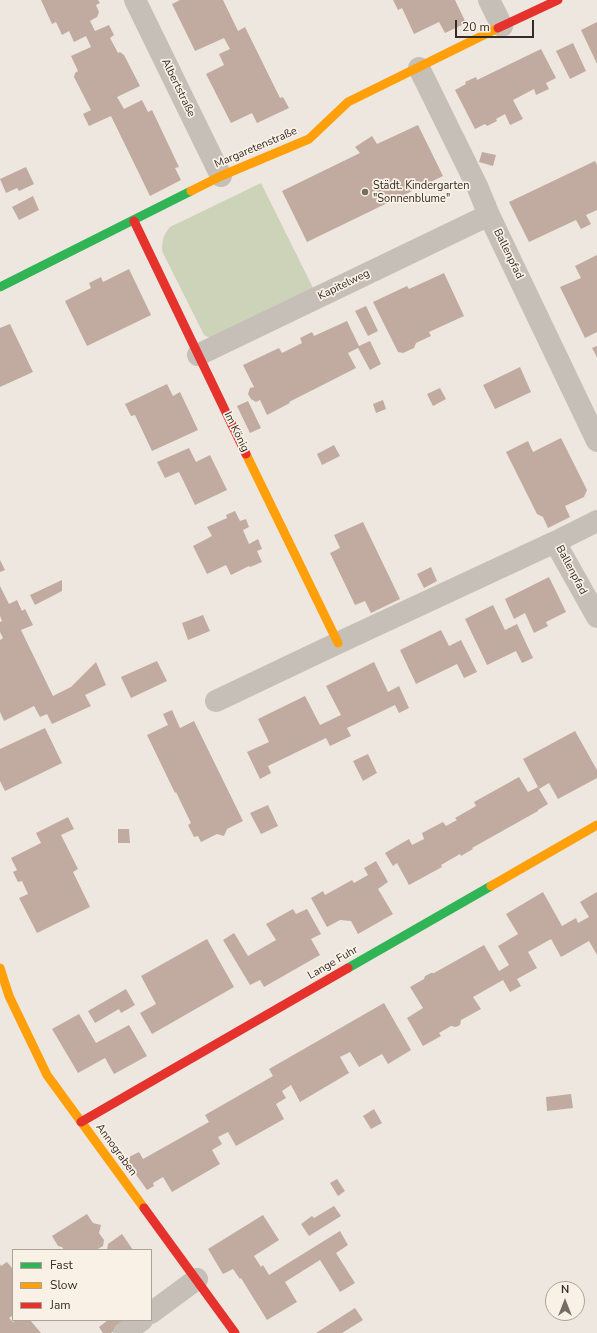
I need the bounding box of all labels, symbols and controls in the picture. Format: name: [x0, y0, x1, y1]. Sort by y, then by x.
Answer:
scale bar: [457, 12, 536, 38]
text: 20 m: [462, 19, 490, 35]
street label: Albertstraße: [158, 57, 198, 119]
street label: Margaretenstraße: [213, 125, 299, 171]
place label: Städt. Kindergarten "Sonnenblume": [373, 179, 469, 205]
marker: Städt. Kindergarten "Sonnenblume": [360, 187, 370, 197]
street label: Ballenpfad: [490, 227, 526, 281]
street label: Kapitelweg: [316, 267, 372, 303]
street label: Im König: [221, 410, 251, 454]
street label: Ballenpfad: [552, 543, 590, 597]
street label: Lange Fuhr: [306, 943, 360, 983]
street label: Annograben: [93, 1121, 139, 1179]
legend: [12, 1249, 152, 1321]
text: Fast: [50, 1257, 73, 1273]
text: Slow: [50, 1277, 78, 1293]
north arrow: [545, 1281, 585, 1321]
text: N: [561, 1282, 569, 1297]
text: Jam: [50, 1297, 71, 1313]

